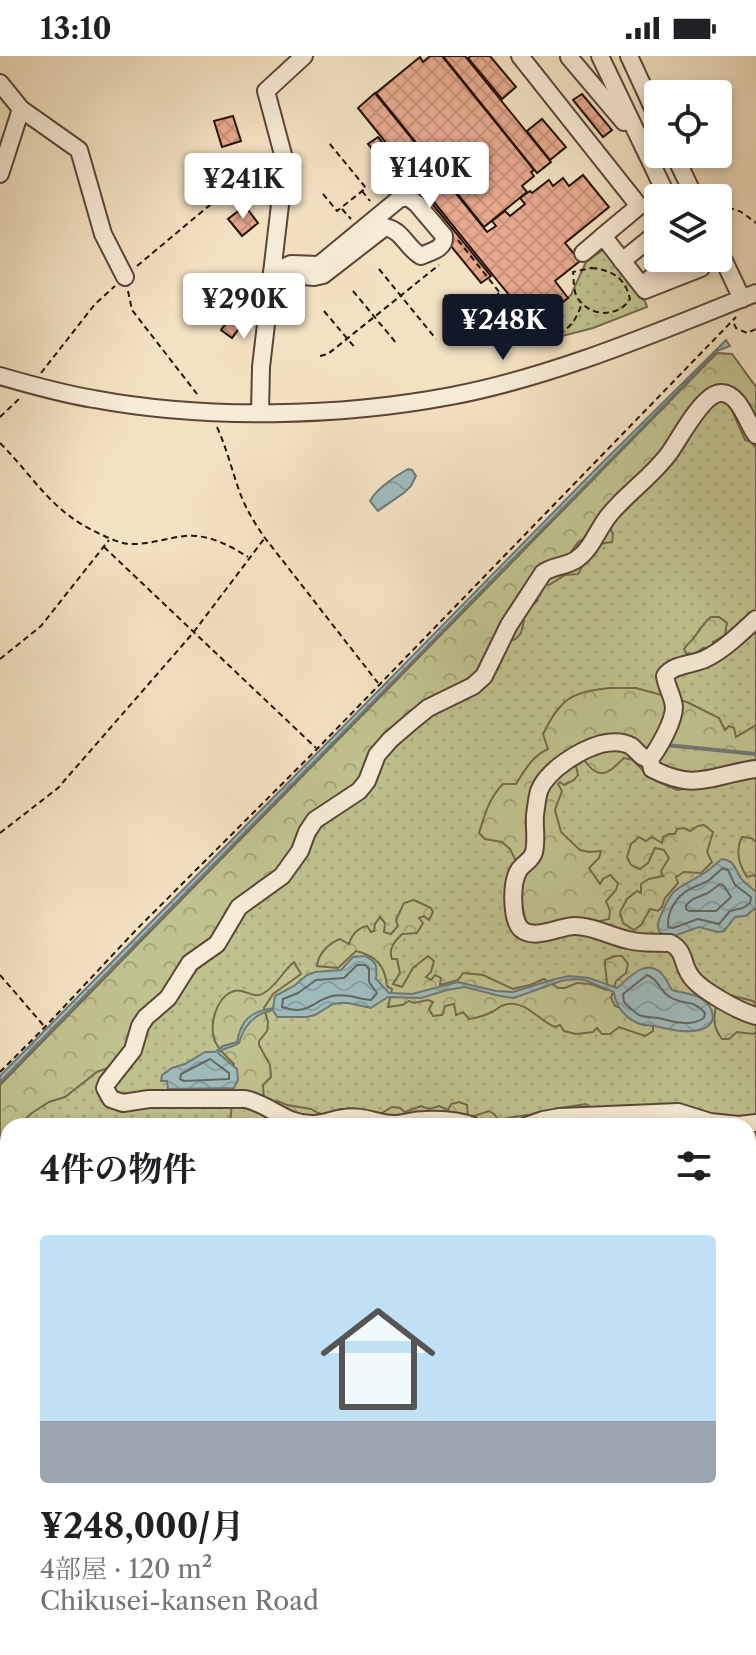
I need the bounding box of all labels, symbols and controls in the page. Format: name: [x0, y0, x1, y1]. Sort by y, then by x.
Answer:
text: 13:10: [40, 10, 112, 47]
map controls: [644, 80, 732, 272]
button: locate: [644, 80, 732, 168]
pin: ¥140K: [374, 142, 486, 210]
text: ¥140K: [389, 152, 471, 184]
pin: ¥241K: [187, 153, 299, 221]
text: ¥241K: [202, 163, 284, 195]
button: layers: [644, 184, 732, 272]
pin: ¥290K: [188, 273, 300, 341]
text: ¥290K: [201, 283, 287, 315]
pin: ¥248K: [447, 294, 559, 362]
text: ¥248K: [460, 304, 546, 336]
icon: filters: [672, 1144, 716, 1188]
text: 4件の物件: [40, 1148, 196, 1190]
icon: home: [306, 1287, 450, 1431]
text: ¥248,000/月: [40, 1505, 245, 1547]
text: 4部屋 · 120 m²: [40, 1553, 212, 1585]
text: Chikusei-kansen Road: [40, 1585, 319, 1617]

